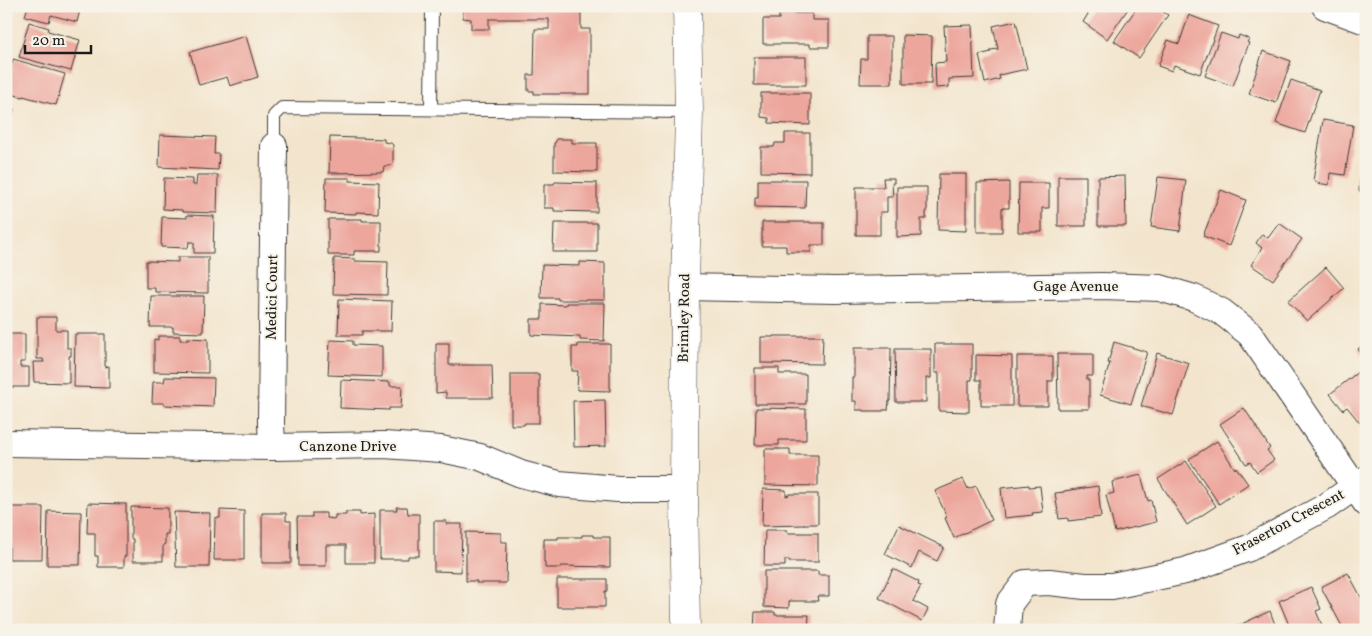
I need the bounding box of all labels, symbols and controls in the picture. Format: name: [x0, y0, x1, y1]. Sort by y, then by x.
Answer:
scale bar: [25, 22, 91, 54]
text: 20 m: [32, 31, 65, 52]
street label: Medici Court: [262, 254, 284, 340]
street label: Brimley Road: [674, 273, 696, 363]
street label: Gage Avenue: [1033, 277, 1119, 298]
street label: Canzone Drive: [299, 437, 397, 458]
street label: Fraserton Crescent: [1229, 485, 1349, 561]

